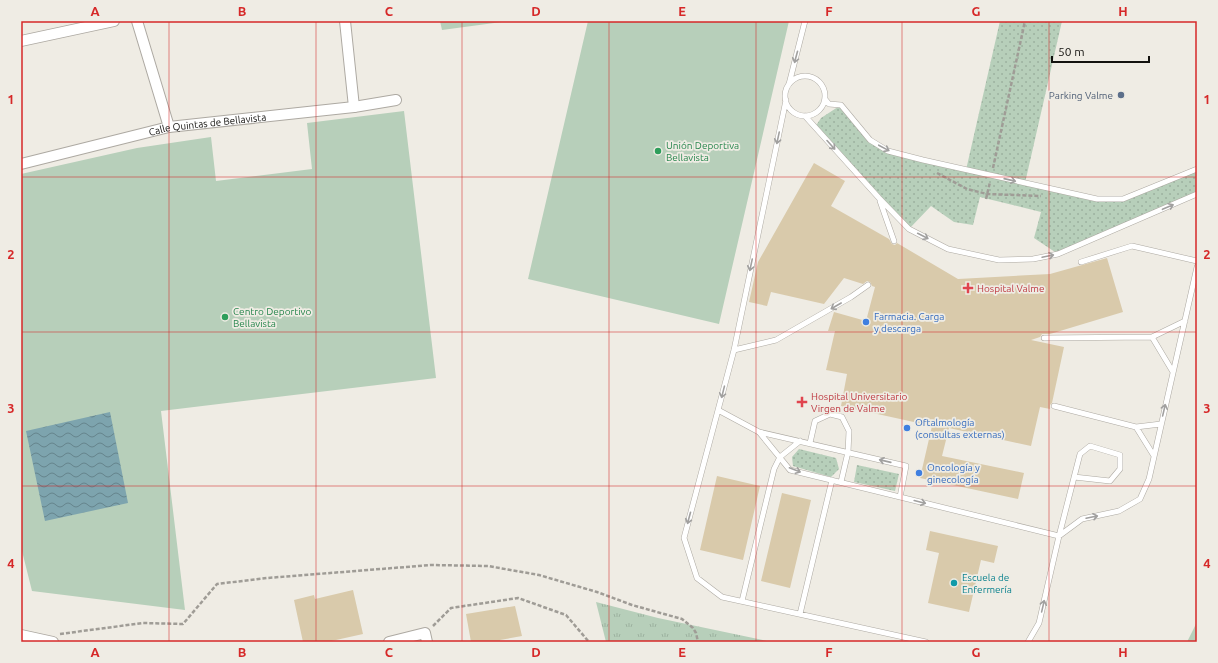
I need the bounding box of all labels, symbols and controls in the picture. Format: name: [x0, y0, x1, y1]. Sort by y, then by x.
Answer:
text: A: [90, 4, 100, 18]
text: B: [238, 4, 247, 18]
text: C: [385, 4, 394, 18]
text: D: [531, 4, 541, 18]
text: E: [678, 4, 686, 18]
text: F: [825, 4, 833, 18]
text: G: [972, 4, 981, 18]
text: H: [1118, 4, 1128, 18]
scale bar: [1052, 38, 1149, 64]
text: 50 m: [1058, 45, 1085, 58]
one-way arrow: [792, 50, 800, 63]
place label: Parking Valme: [1049, 90, 1113, 101]
marker: Parking Valme: [1116, 90, 1126, 100]
text: 1: [7, 92, 15, 106]
text: 1: [1203, 92, 1211, 106]
street label: Calle Quintas de Bellavista: [148, 112, 267, 138]
one-way arrow: [774, 131, 782, 144]
one-way arrow: [826, 139, 835, 149]
place label: Unión Deportiva Bellavista: [666, 140, 739, 163]
one-way arrow: [878, 145, 890, 153]
marker: Unión Deportiva Bellavista: [653, 146, 663, 156]
one-way arrow: [1003, 176, 1016, 184]
one-way arrow: [1162, 203, 1174, 211]
one-way arrow: [916, 233, 928, 240]
text: 2: [7, 247, 15, 261]
text: 2: [1203, 247, 1211, 261]
one-way arrow: [1041, 252, 1054, 260]
one-way arrow: [747, 259, 755, 272]
marker: Hospital Valme: [962, 282, 974, 294]
place label: Hospital Valme: [977, 283, 1045, 294]
one-way arrow: [830, 303, 842, 311]
place label: Centro Deportivo Bellavista: [233, 306, 311, 329]
place label: Farmacia. Carga y descarga: [874, 311, 945, 334]
marker: Centro Deportivo Bellavista: [220, 312, 230, 322]
marker: Farmacia. Carga y descarga: [861, 317, 871, 327]
one-way arrow: [718, 385, 726, 398]
place label: Hospital Universitario Virgen de Valme: [811, 391, 908, 414]
marker: Hospital Universitario Virgen de Valme: [796, 396, 808, 408]
text: 3: [7, 401, 15, 415]
text: 3: [1203, 401, 1211, 415]
one-way arrow: [1161, 404, 1169, 417]
place label: Oftalmología (consultas externas): [915, 417, 1005, 440]
marker: Oftalmología (consultas externas): [902, 423, 912, 433]
one-way arrow: [879, 456, 892, 464]
place label: Oncología y ginecología: [927, 462, 980, 485]
one-way arrow: [788, 467, 800, 475]
marker: Oncología y ginecología: [914, 468, 924, 478]
one-way arrow: [914, 498, 927, 506]
one-way arrow: [685, 511, 692, 524]
one-way arrow: [1085, 512, 1098, 520]
text: 4: [7, 556, 15, 570]
text: 4: [1203, 556, 1211, 570]
place label: Escuela de Enfermería: [962, 572, 1012, 595]
marker: Escuela de Enfermería: [949, 578, 959, 588]
one-way arrow: [1039, 600, 1047, 613]
text: A: [90, 645, 100, 659]
text: B: [238, 645, 247, 659]
text: C: [385, 645, 394, 659]
text: D: [531, 645, 541, 659]
text: E: [678, 645, 686, 659]
text: F: [825, 645, 833, 659]
text: G: [972, 645, 981, 659]
text: H: [1118, 645, 1128, 659]

